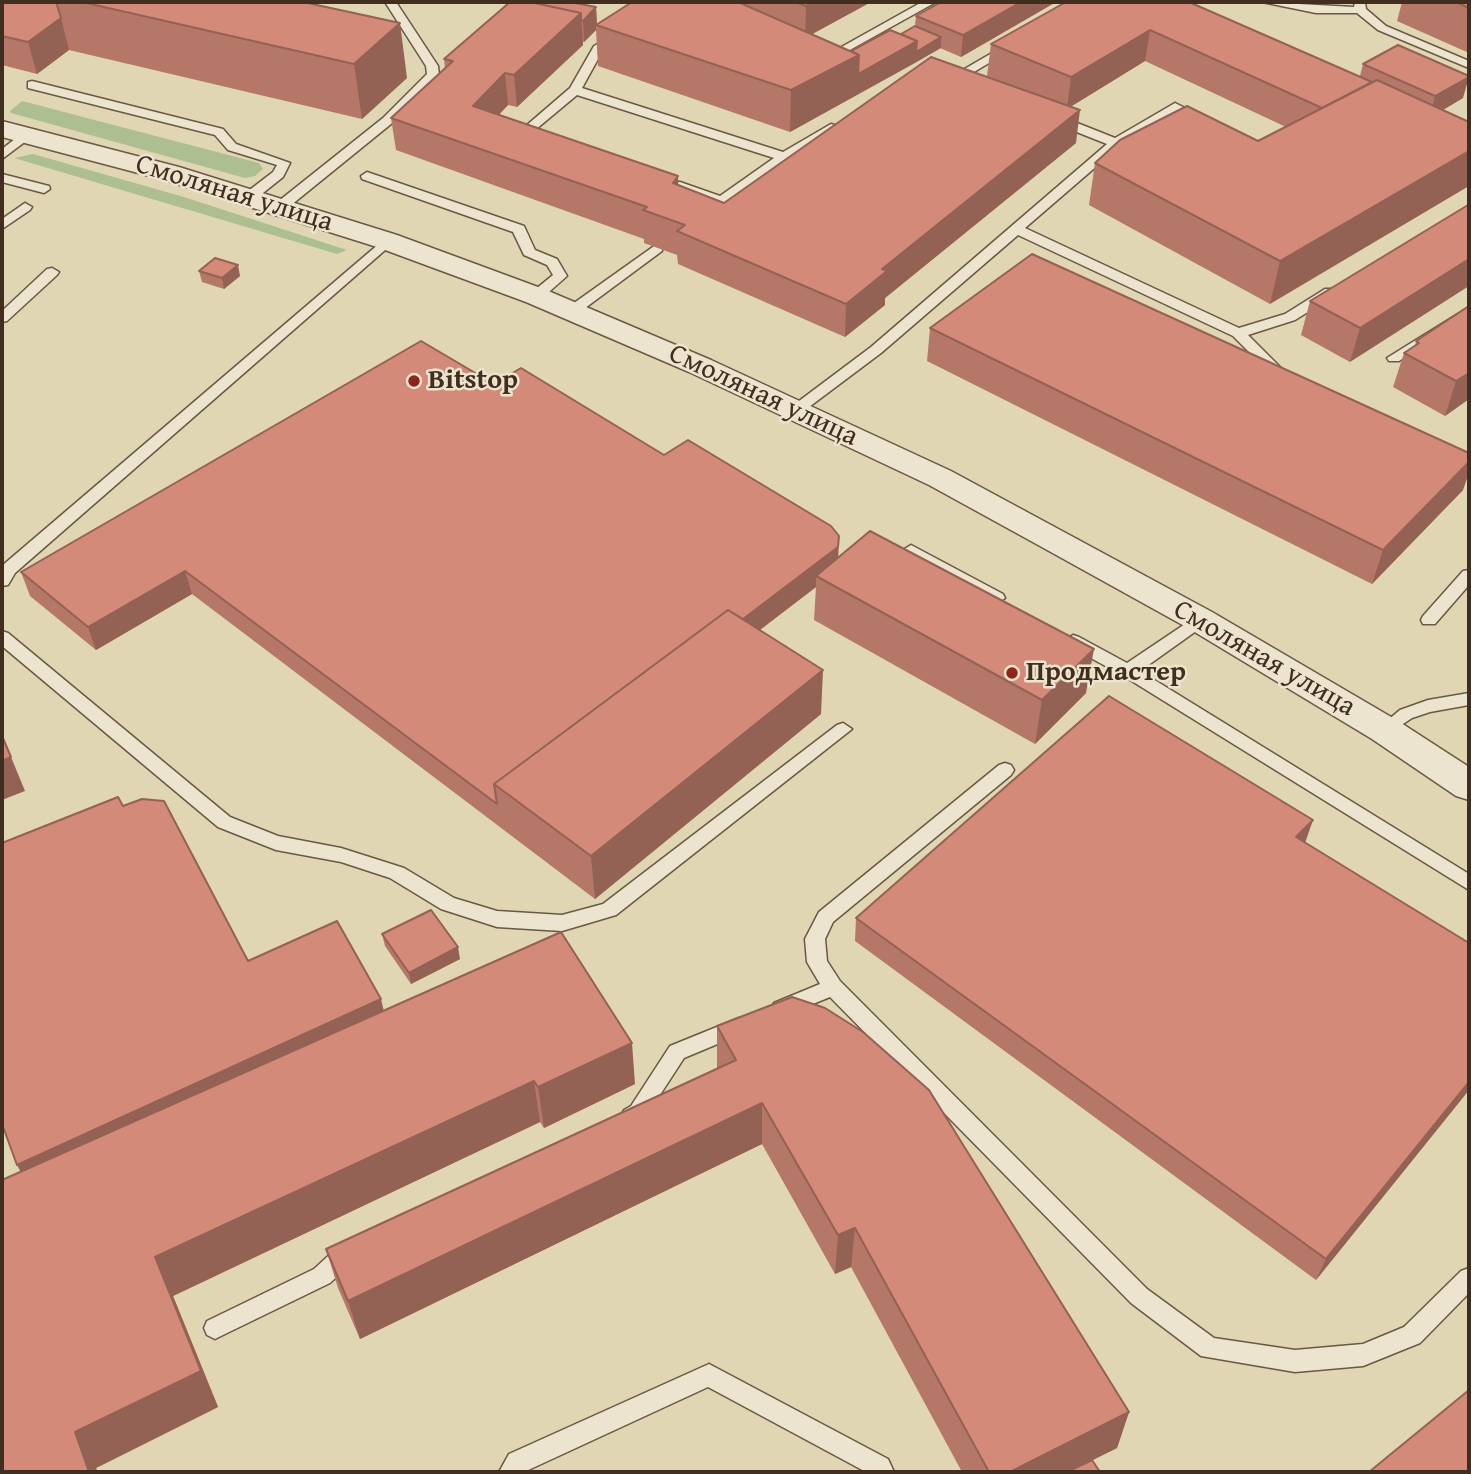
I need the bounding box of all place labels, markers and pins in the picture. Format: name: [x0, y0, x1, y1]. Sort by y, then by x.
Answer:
place label: Bitstop: [428, 364, 518, 398]
marker: Bitstop: [406, 373, 422, 389]
place label: Продмастер: [1026, 656, 1186, 690]
marker: Продмастер: [1004, 665, 1020, 681]

